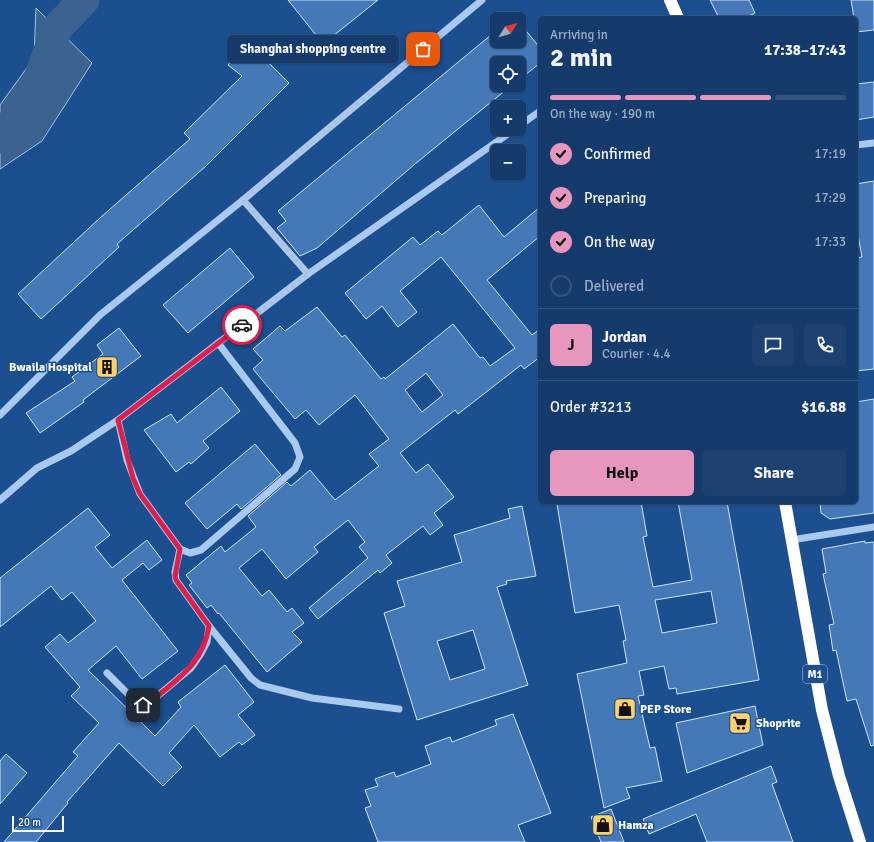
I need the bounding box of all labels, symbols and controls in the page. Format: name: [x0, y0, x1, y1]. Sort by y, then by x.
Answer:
north arrow: [490, 12, 526, 48]
map controls: [490, 12, 526, 180]
text: Arriving in: [550, 27, 608, 43]
pin: [406, 32, 440, 66]
callout: Shanghai shopping centre: [227, 35, 399, 63]
icon: bag: [412, 38, 434, 60]
text: Shanghai shopping centre: [240, 41, 386, 57]
text: 17:38–17:43: [764, 41, 846, 59]
text: 2 min: [550, 42, 613, 74]
button: locate: [490, 56, 526, 92]
button: +: [490, 100, 526, 136]
text: On the way · 190 m: [550, 106, 655, 122]
icon: check: [550, 143, 572, 165]
button: −: [490, 144, 526, 180]
text: Confirmed: [584, 145, 651, 163]
text: 17:19: [814, 146, 846, 162]
icon: check: [550, 187, 572, 209]
text: Preparing: [584, 189, 647, 207]
text: 17:29: [814, 190, 846, 206]
icon: check: [550, 231, 572, 253]
text: On the way: [584, 233, 655, 251]
text: 17:33: [814, 234, 846, 250]
text: Delivered: [584, 277, 644, 295]
courier: [222, 305, 262, 345]
icon: car: [231, 314, 253, 336]
button: chat: [752, 324, 794, 366]
button: phone: [804, 324, 846, 366]
text: Jordan: [602, 328, 647, 346]
text: J: [567, 336, 575, 354]
text: Courier · 4.4: [602, 346, 671, 362]
building icon: Bwaila Hospital: [94, 354, 120, 380]
place label: Bwaila Hospital: [9, 360, 92, 375]
text: Order #3213: [550, 398, 632, 416]
text: $16.88: [801, 398, 846, 416]
button: Help: [550, 450, 694, 496]
button: Share: [702, 450, 846, 496]
road number: M1: [803, 665, 827, 683]
pin: [126, 688, 160, 722]
icon: home: [132, 694, 154, 716]
shop icon: PEP Store: [612, 696, 638, 722]
place label: PEP Store: [640, 702, 692, 717]
supermarket icon: Shoprite: [727, 710, 753, 736]
place label: Shoprite: [756, 716, 801, 731]
shop icon: Hamza: [590, 812, 616, 838]
scale bar: [12, 814, 64, 833]
text: 20 m: [18, 816, 41, 829]
place label: Hamza: [618, 818, 654, 833]

